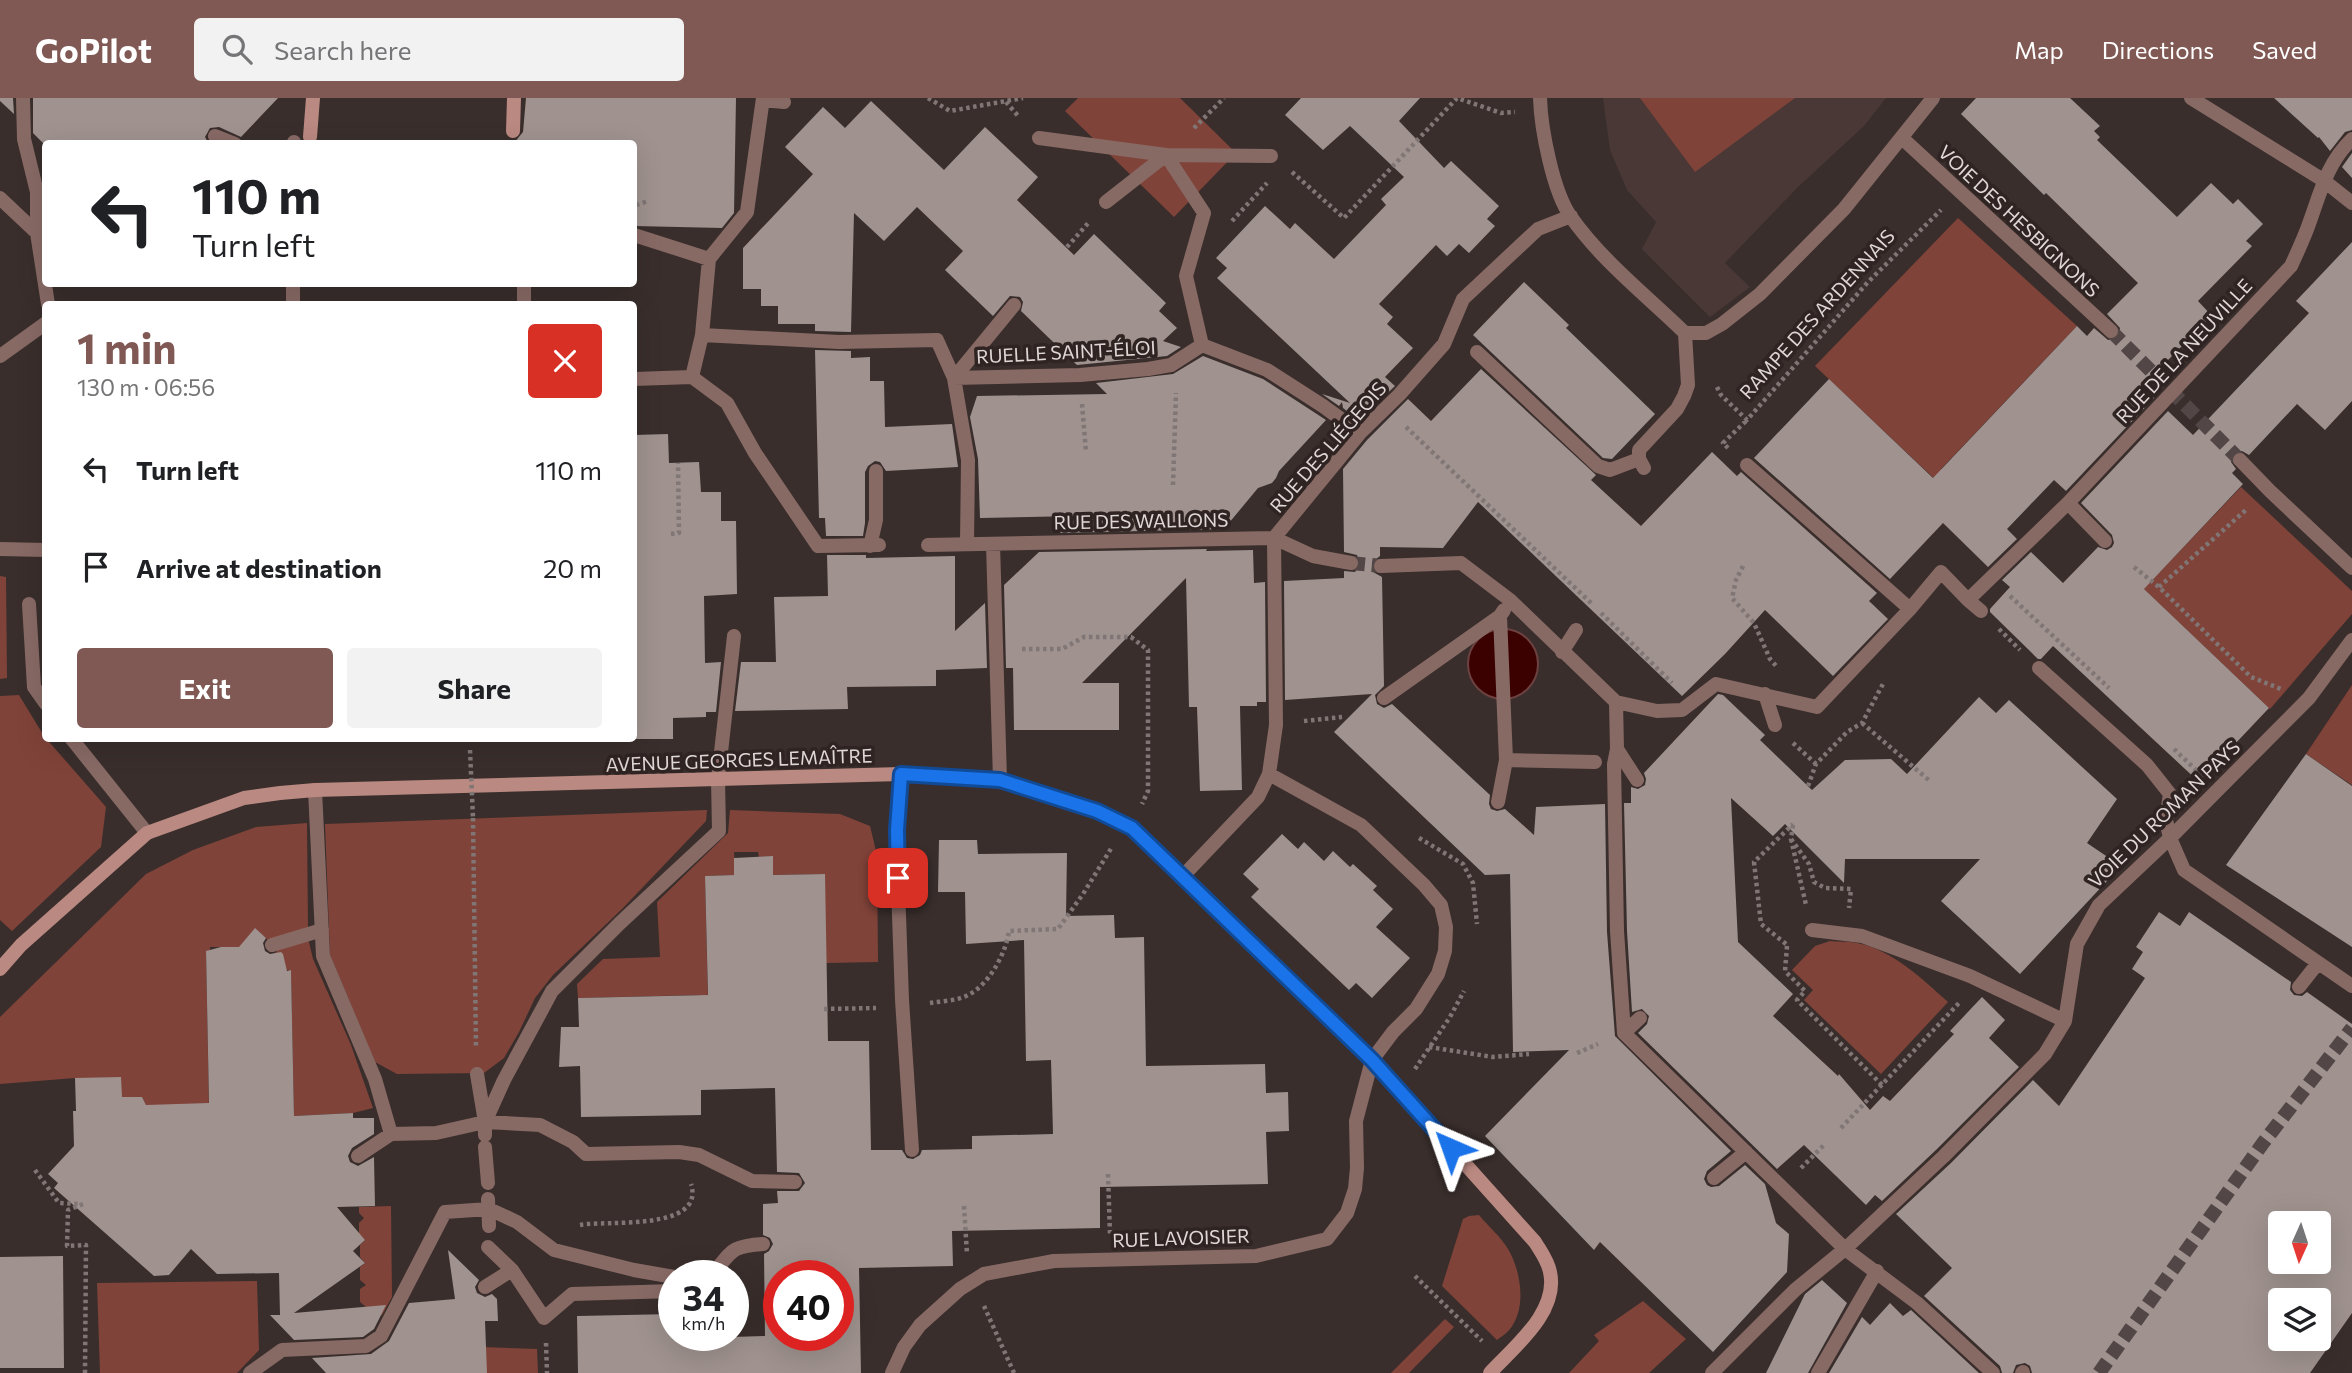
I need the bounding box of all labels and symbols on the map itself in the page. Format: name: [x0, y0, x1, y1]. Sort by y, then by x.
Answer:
street label: VOIE DES HESBIGNONS: [1934, 140, 2105, 301]
street label: RAMPE DES ARDENNAIS: [1734, 224, 1899, 403]
street label: RUE DE LA NEUVILLE: [2111, 274, 2256, 427]
street label: RUELLE SAINT-ÉLOI: [976, 335, 1156, 368]
street label: RUE DES LIÉGEOIS: [1265, 377, 1391, 517]
street label: RUE DES WALLONS: [1053, 507, 1229, 534]
street label: VOIE DU ROMAN PAYS: [2083, 735, 2244, 892]
street label: AVENUE GEORGES LEMAÎTRE: [605, 743, 873, 776]
pin: [868, 848, 928, 908]
position arrow: [1414, 1111, 1488, 1185]
north arrow: [2268, 1211, 2331, 1274]
street label: RUE LAVOISIER: [1112, 1224, 1250, 1251]
speed limit sign: 40: [763, 1260, 854, 1351]

